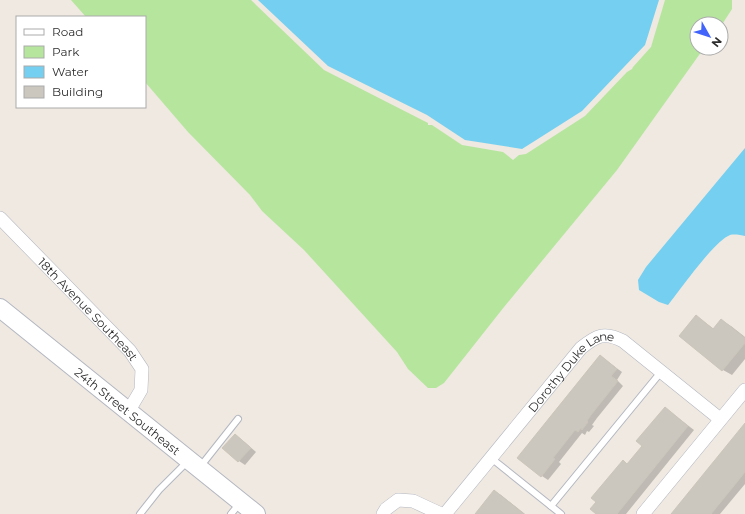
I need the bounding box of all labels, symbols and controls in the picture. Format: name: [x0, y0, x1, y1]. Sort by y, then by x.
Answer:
legend: [16, 16, 146, 108]
north arrow: [689, 16, 729, 56]
text: Road: [52, 24, 83, 39]
text: N: [709, 34, 725, 50]
text: Park: [52, 44, 80, 59]
text: Water: [52, 64, 89, 79]
text: Building: [52, 84, 103, 99]
street label: 18th Avenue Southeast: [35, 254, 142, 363]
street label: Dorothy Duke Lane: [524, 328, 616, 415]
street label: 24th Street Southeast: [72, 364, 184, 458]

